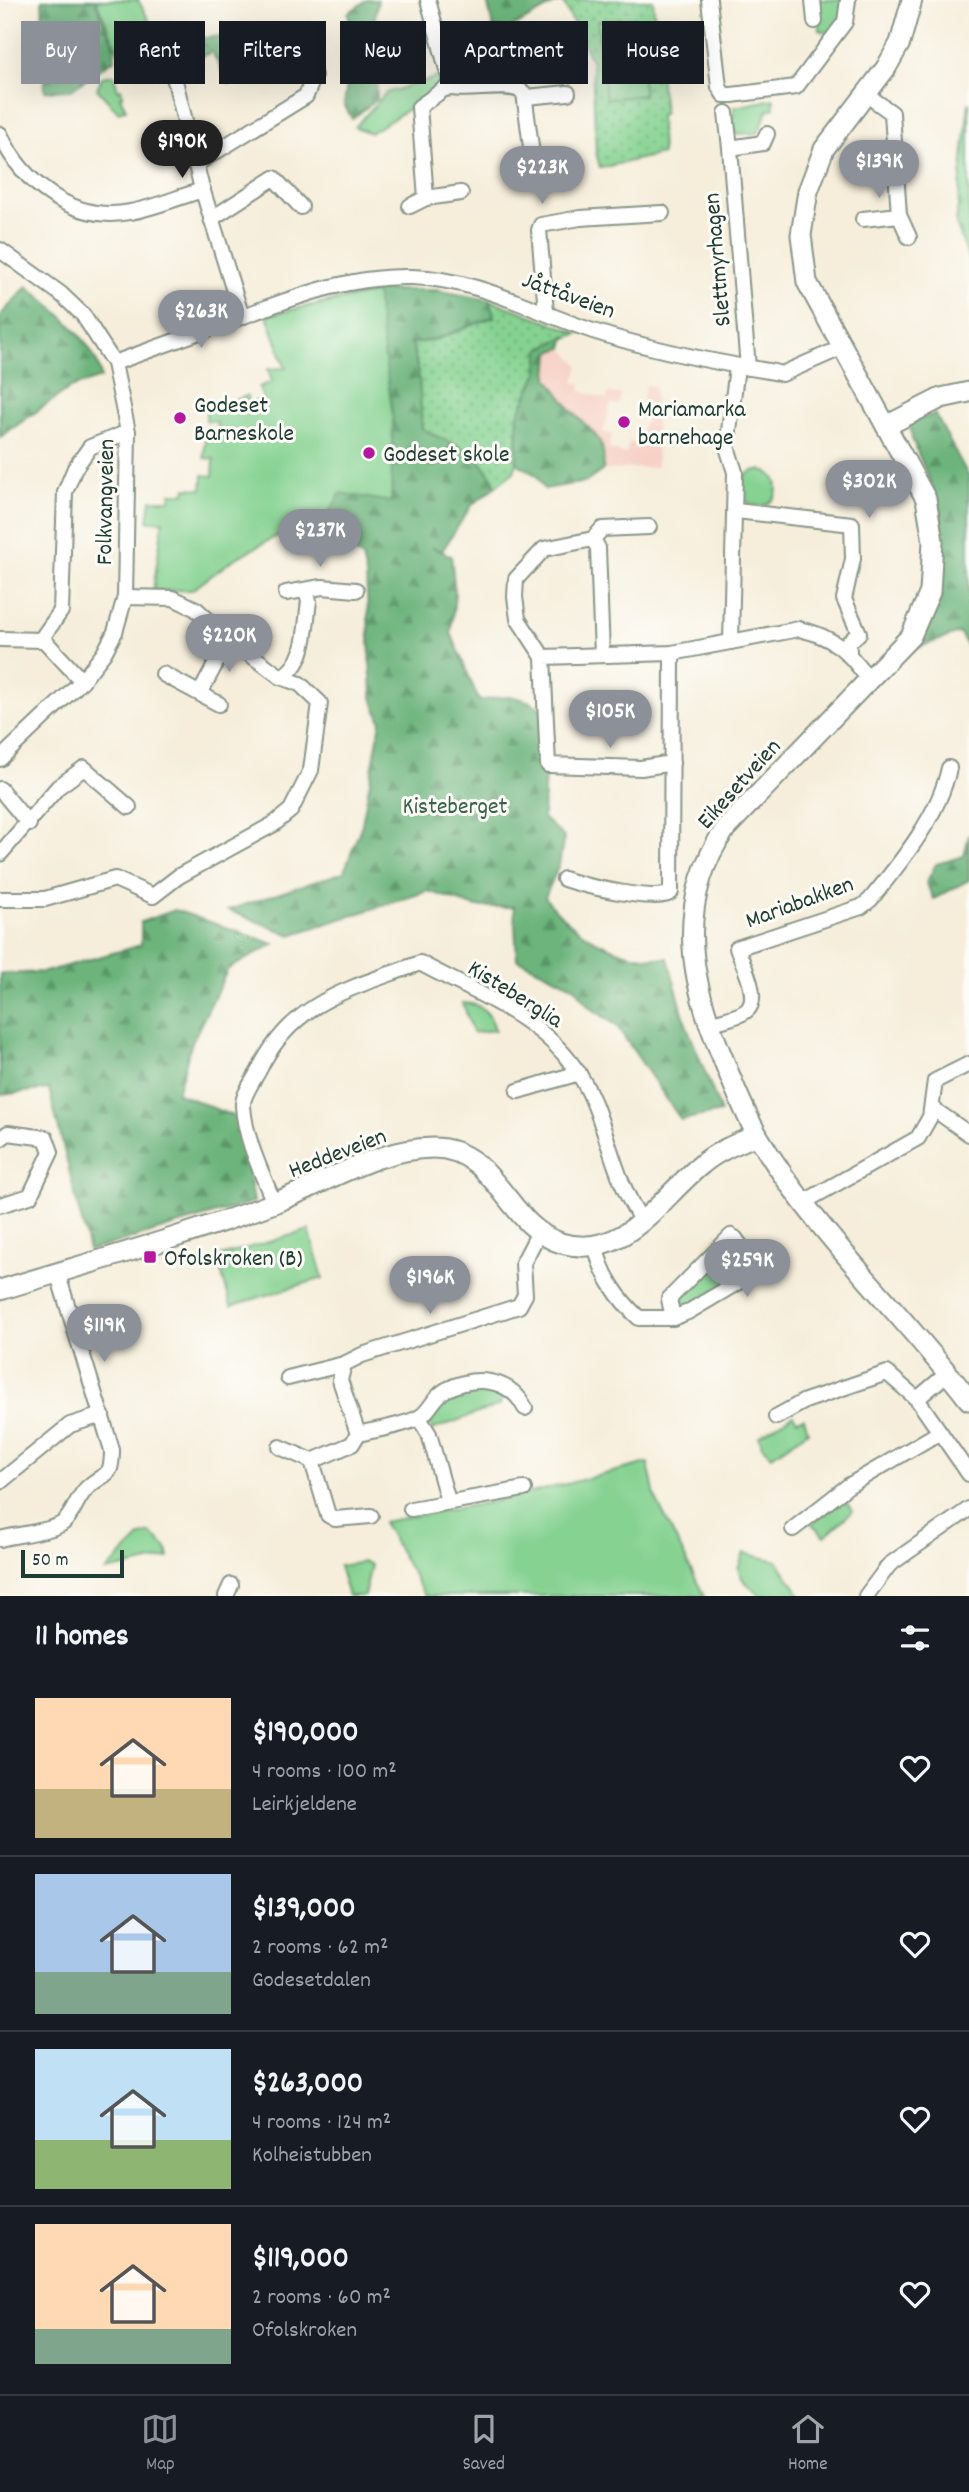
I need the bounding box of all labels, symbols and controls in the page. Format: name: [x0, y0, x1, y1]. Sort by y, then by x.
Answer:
chip: Buy: [21, 21, 100, 84]
chip: Rent: [114, 21, 205, 84]
chip: Filters: [219, 21, 326, 84]
chip: New: [340, 21, 426, 84]
chip: Apartment: [440, 21, 588, 84]
chip: House: [602, 21, 704, 84]
pin: $190K: [133, 120, 231, 180]
text: $190K: [157, 126, 207, 159]
pin: $139K: [830, 140, 928, 200]
pin: $223K: [493, 146, 591, 206]
text: $139K: [855, 146, 903, 179]
text: $223K: [516, 152, 568, 185]
street label: Slettmyrhagen: [696, 191, 742, 328]
street label: Jåttåveien: [517, 264, 619, 329]
pin: $263K: [152, 290, 250, 350]
text: $263K: [174, 296, 228, 329]
place label: Godeset Barneskole: [194, 390, 294, 452]
place label: Mariamarka barnehage: [638, 394, 746, 456]
marker: Godeset Barneskole: [172, 410, 188, 426]
marker: Mariamarka barnehage: [616, 414, 632, 430]
street label: Folkvangveien: [89, 439, 125, 566]
place label: Godeset skole: [383, 439, 510, 473]
marker: Godeset skole: [361, 445, 377, 461]
pin: $302K: [820, 461, 918, 520]
text: $302K: [841, 466, 897, 499]
pin: $237K: [271, 510, 369, 569]
text: $237K: [294, 515, 346, 548]
pin: $220K: [180, 614, 278, 674]
text: $220K: [202, 620, 256, 653]
pin: $105K: [561, 690, 659, 750]
text: $105K: [585, 696, 635, 729]
street label: Eikesetveien: [690, 732, 790, 838]
park label: Kisteberget: [403, 791, 508, 825]
street label: Mariabakken: [741, 869, 859, 939]
street label: Kisteberglia: [460, 953, 569, 1039]
street label: Heddeveien: [284, 1121, 392, 1189]
pin: $259K: [698, 1240, 796, 1299]
place label: Ofolskroken (B): [164, 1243, 303, 1277]
text: $259K: [720, 1245, 774, 1278]
marker: Ofolskroken (B): [142, 1249, 158, 1265]
pin: $196K: [381, 1256, 479, 1316]
text: $196K: [405, 1262, 455, 1295]
pin: $119K: [55, 1304, 153, 1364]
text: $119K: [83, 1310, 125, 1343]
scale bar: [21, 1547, 124, 1579]
text: 50 m: [32, 1548, 69, 1575]
text: 11 homes: [35, 1617, 129, 1660]
icon: filters: [896, 1619, 934, 1657]
text: $190,000: [252, 1713, 359, 1756]
icon: home: [91, 1726, 175, 1810]
icon: heart: [896, 1749, 934, 1787]
text: 4 rooms · 100 m²: [252, 1756, 397, 1789]
text: Leirkjeldene: [252, 1789, 357, 1822]
text: $139,000: [252, 1889, 356, 1932]
icon: home: [91, 1902, 175, 1986]
icon: heart: [896, 1925, 934, 1963]
text: 2 rooms · 62 m²: [252, 1932, 388, 1965]
text: Godesetdalen: [252, 1965, 371, 1998]
text: $263,000: [252, 2064, 363, 2107]
icon: home: [91, 2077, 175, 2161]
icon: heart: [896, 2100, 934, 2138]
text: 4 rooms · 124 m²: [252, 2107, 391, 2140]
text: Kolheistubben: [252, 2140, 372, 2173]
text: $119,000: [252, 2239, 349, 2282]
icon: home: [91, 2252, 175, 2336]
icon: heart: [896, 2275, 934, 2313]
text: 2 rooms · 60 m²: [252, 2282, 391, 2315]
text: Ofolskroken: [252, 2315, 357, 2348]
tab: Map: [141, 2410, 179, 2479]
tab: Saved: [462, 2410, 505, 2479]
tab: Home: [788, 2410, 828, 2479]

